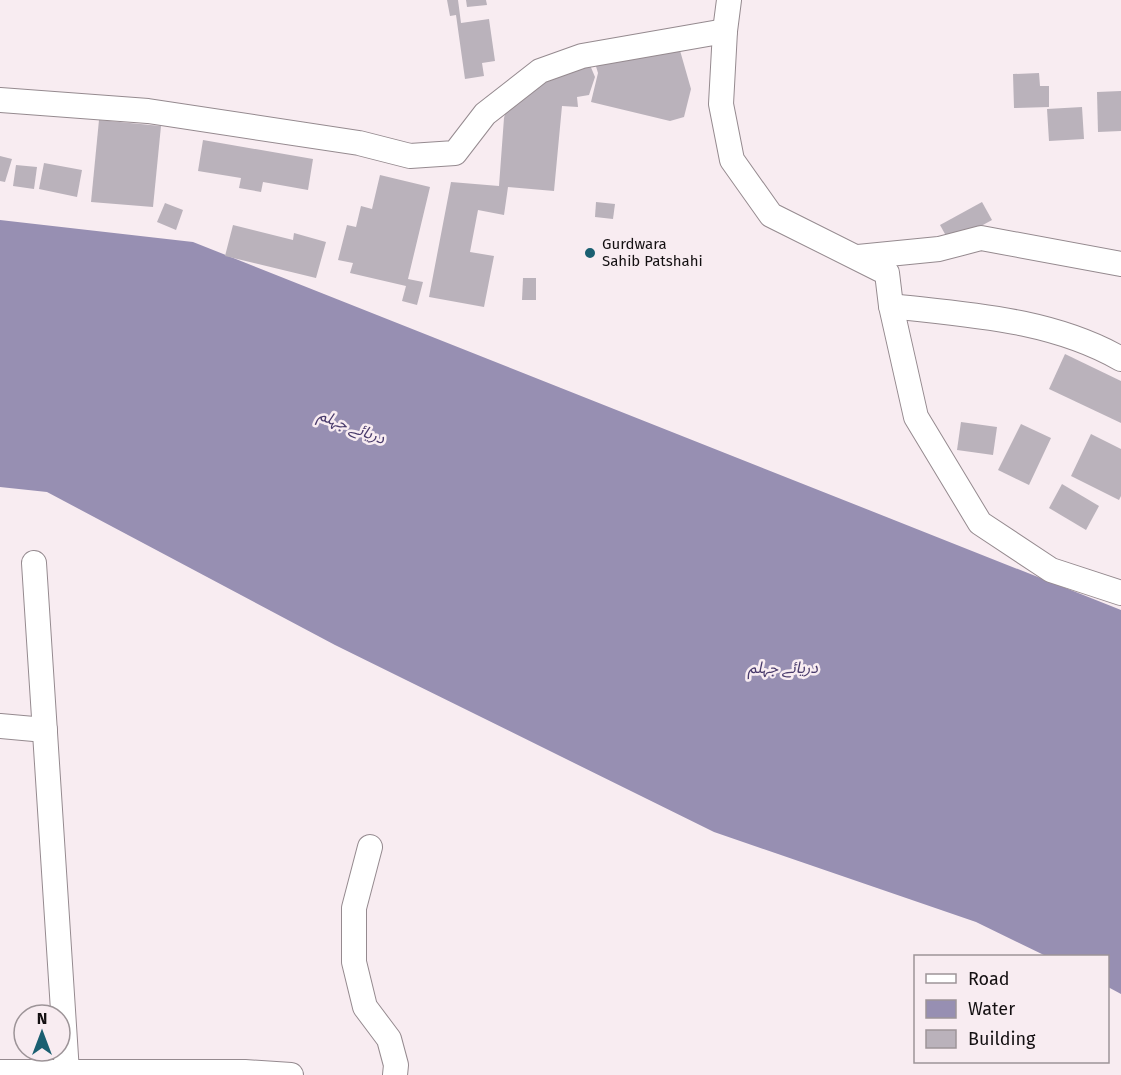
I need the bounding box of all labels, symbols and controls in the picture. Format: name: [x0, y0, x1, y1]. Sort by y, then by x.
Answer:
place label: Gurdwara Sahib Patshahi: [602, 235, 703, 270]
marker: Gurdwara Sahib Patshahi: [583, 246, 597, 260]
water label: دریائے جہلم: [314, 405, 388, 451]
water label: دریائے جہلم: [747, 658, 818, 680]
legend: [914, 955, 1109, 1063]
text: Road: [968, 968, 1010, 990]
text: Water: [968, 998, 1015, 1020]
north arrow: [12, 1003, 72, 1063]
text: N: [37, 1009, 47, 1028]
text: Building: [968, 1028, 1036, 1050]

